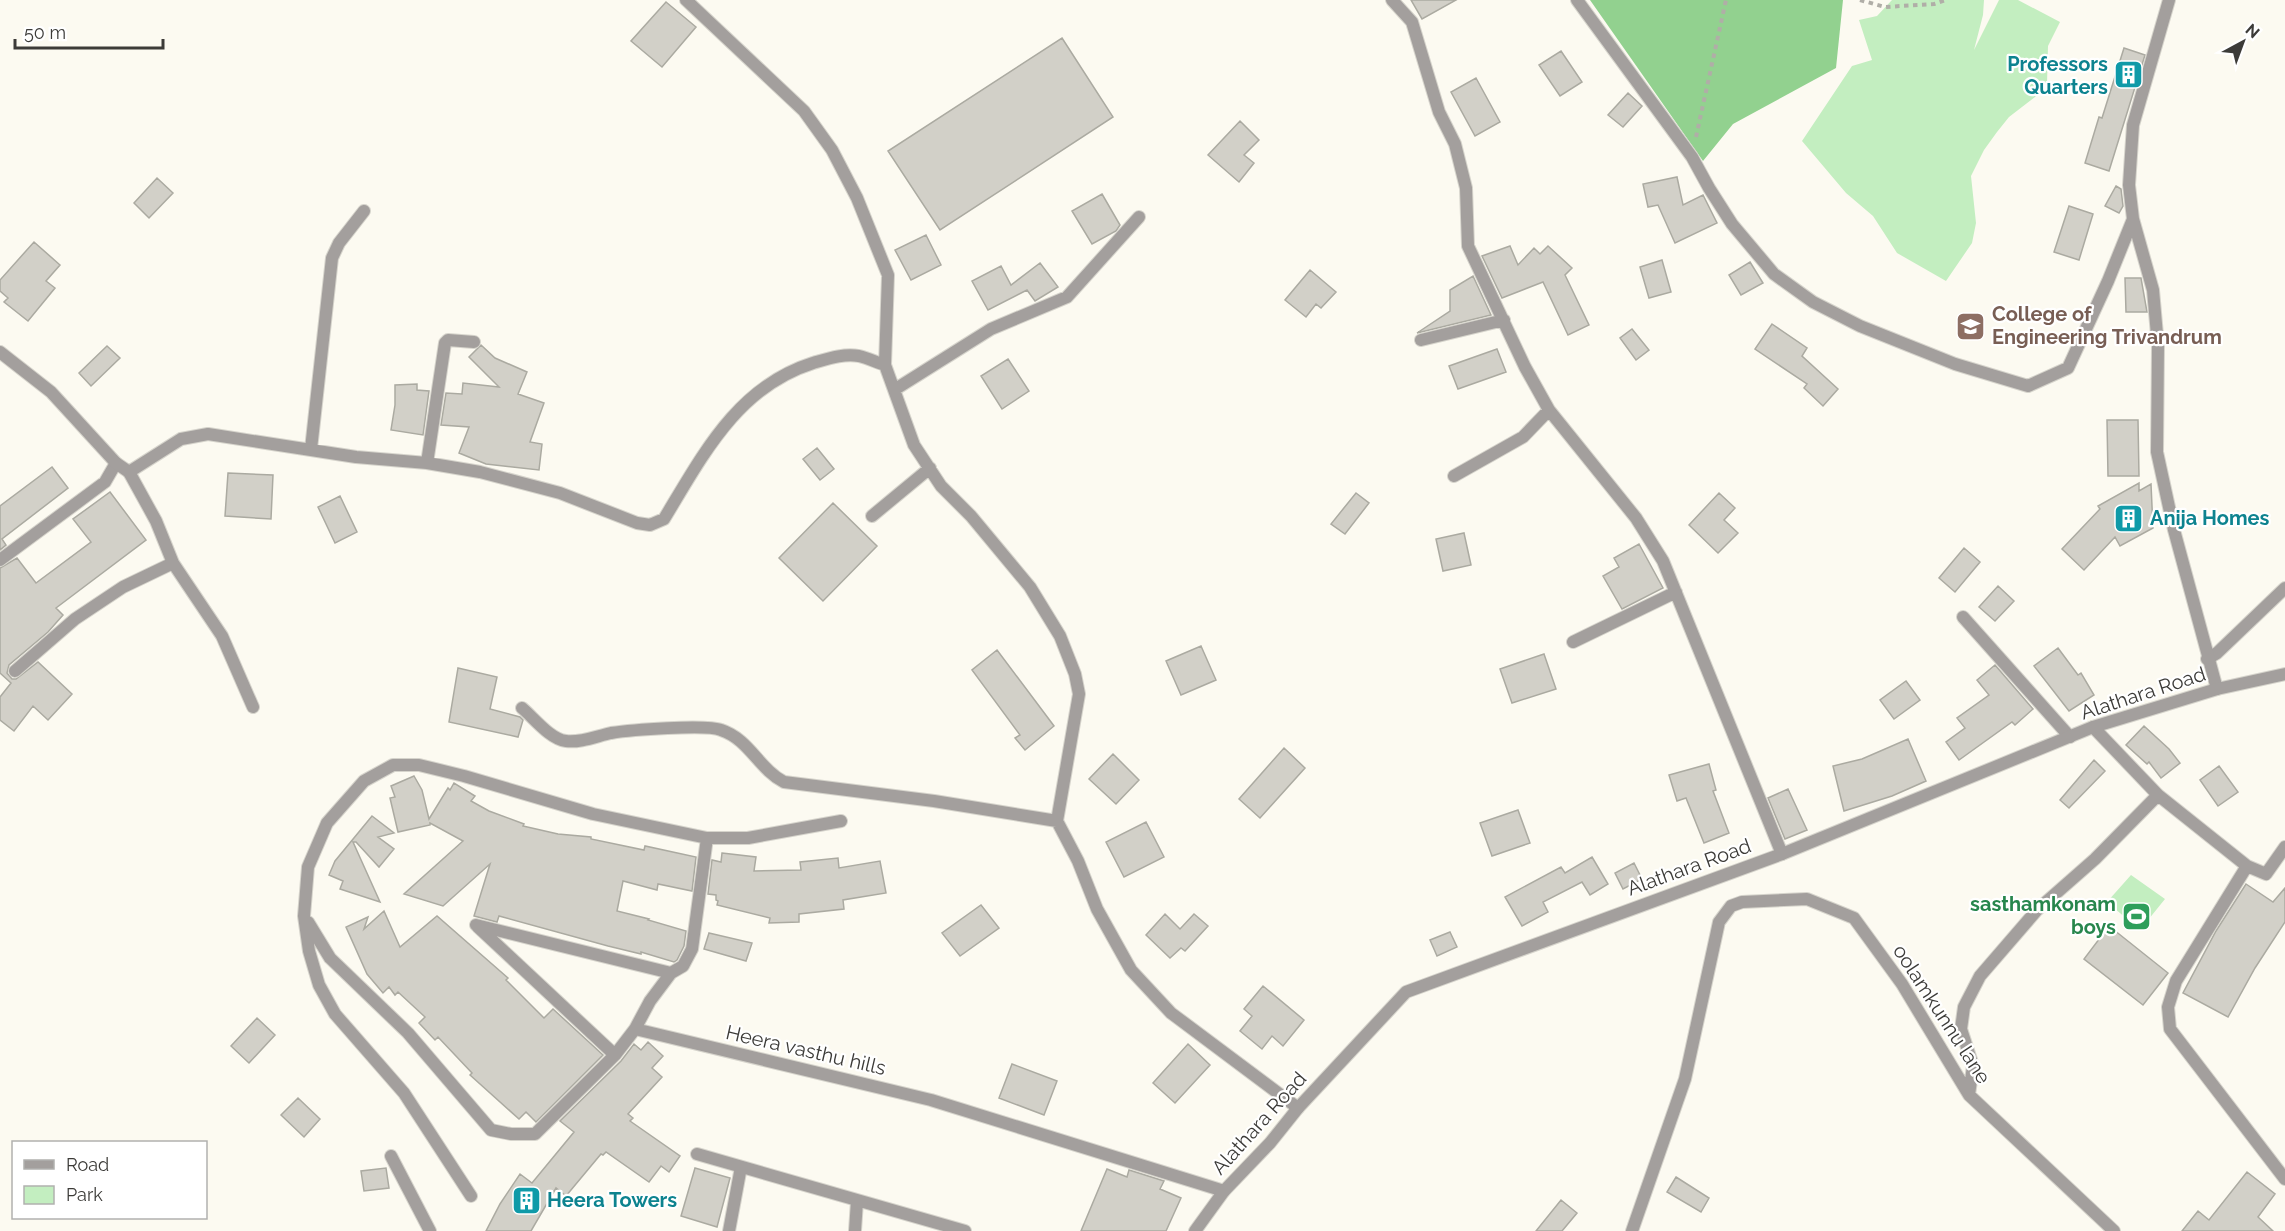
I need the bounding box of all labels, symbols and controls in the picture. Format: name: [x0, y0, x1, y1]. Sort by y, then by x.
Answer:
scale bar: [15, 12, 164, 50]
north arrow: [2213, 12, 2273, 72]
text: N: [2242, 20, 2263, 42]
text: 50 m: [24, 22, 66, 43]
place label: Professors Quarters: [2007, 52, 2108, 99]
building icon: Professors Quarters: [2113, 59, 2145, 91]
place label: College of Engineering Trivandrum: [1992, 302, 2222, 349]
school or university icon: College of Engineering Trivandrum: [1955, 310, 1987, 342]
building icon: Anija Homes: [2113, 502, 2145, 534]
place label: Anija Homes: [2150, 506, 2270, 530]
street label: Alathara Road: [2077, 662, 2209, 724]
street label: Alathara Road: [1624, 833, 1754, 901]
place label: sasthamkonam boys: [1970, 892, 2116, 939]
sports icon: sasthamkonam boys: [2121, 900, 2153, 932]
street label: oolamkunnu lane: [1888, 940, 1996, 1088]
street label: Heera vasthu hills: [724, 1020, 888, 1080]
street label: Alathara Road: [1207, 1067, 1311, 1179]
legend: [12, 1141, 207, 1219]
text: Road: [66, 1154, 109, 1175]
text: Park: [66, 1184, 103, 1205]
building icon: Heera Towers: [510, 1184, 542, 1216]
place label: Heera Towers: [547, 1188, 677, 1212]

